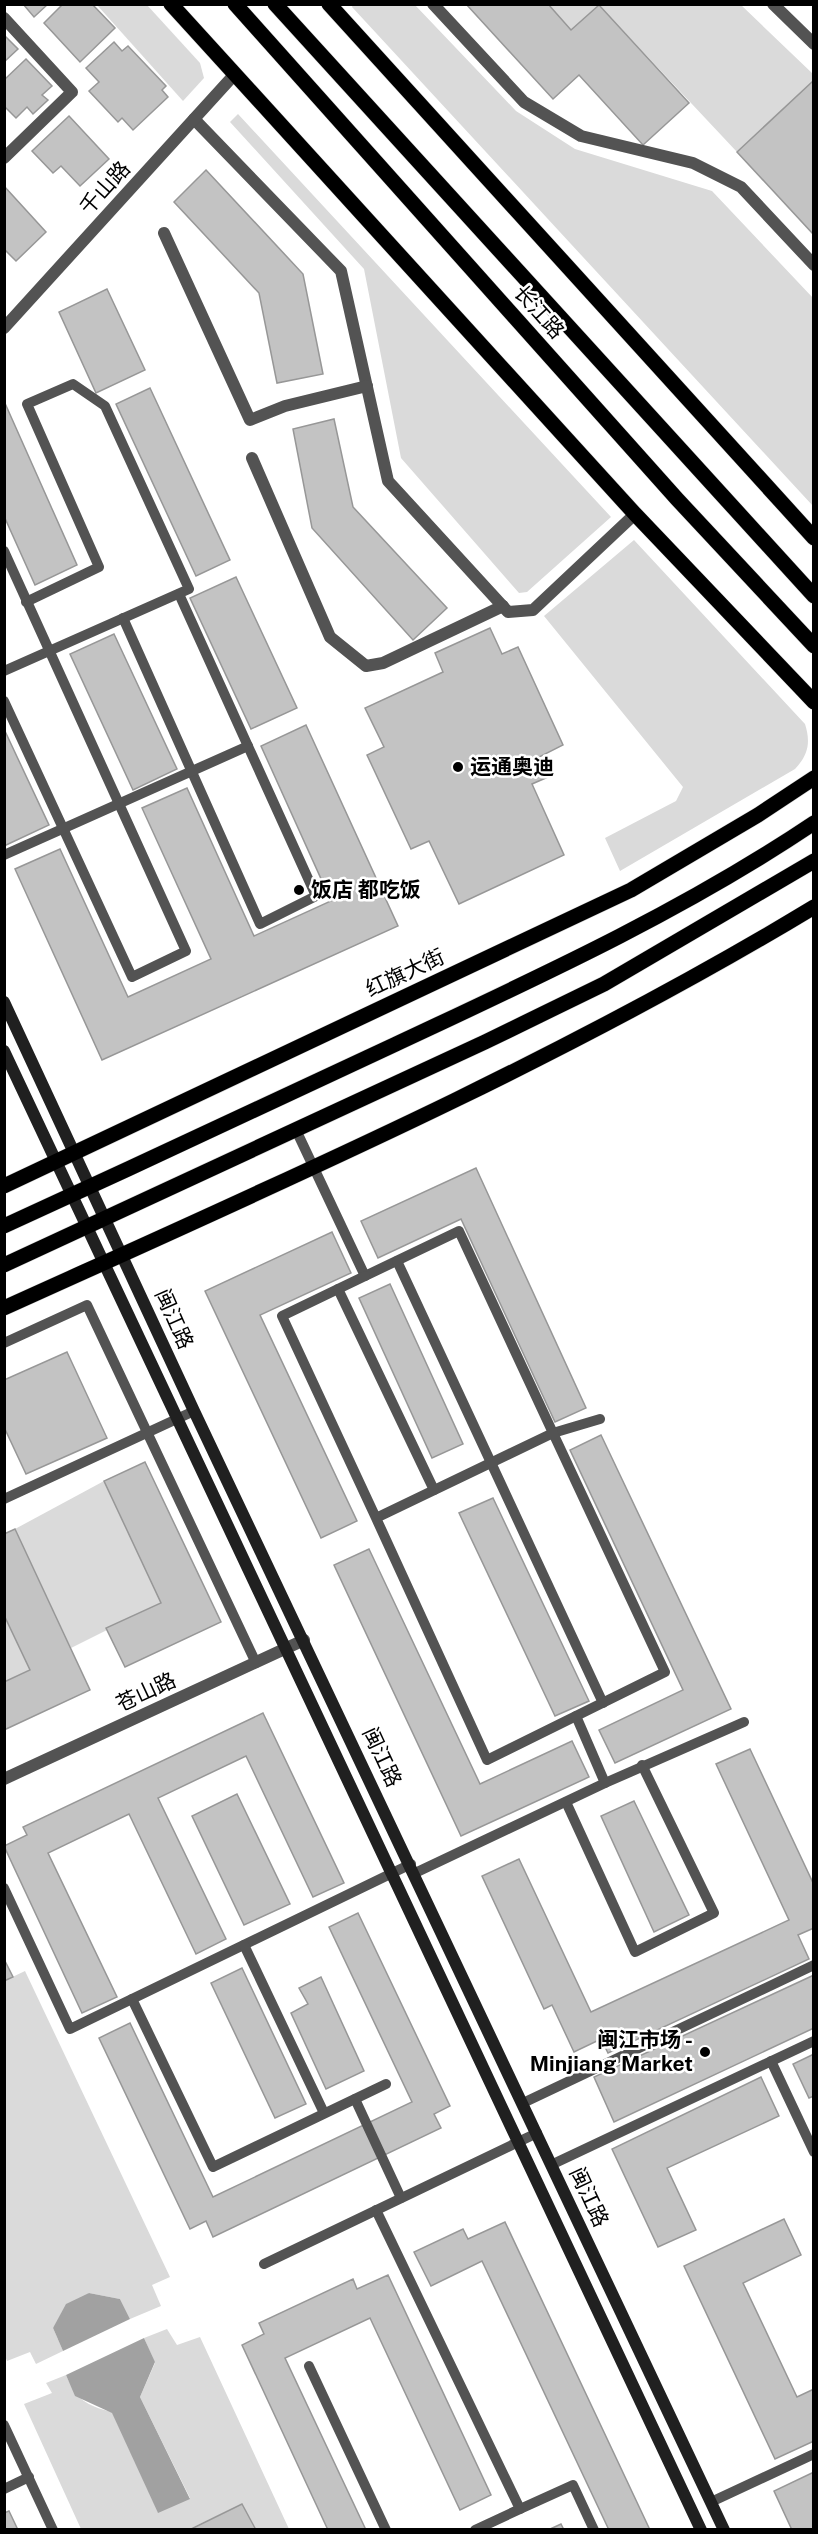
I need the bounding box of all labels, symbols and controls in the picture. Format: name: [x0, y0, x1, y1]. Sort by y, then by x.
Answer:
street label: 千山路: [74, 156, 135, 219]
street label: 长江路: [509, 280, 570, 343]
place label: 运通奥迪: [470, 754, 554, 779]
marker: 运通奥迪: [451, 760, 465, 774]
place label: 饭店 都吃饭: [311, 877, 421, 902]
marker: 饭店 都吃饭: [292, 883, 306, 897]
street label: 红旗大街: [361, 943, 448, 1002]
street label: 闽江路: [150, 1285, 199, 1353]
street label: 苍山路: [112, 1667, 180, 1716]
street label: 闽江路: [358, 1723, 407, 1791]
place label: 闽江市场 - Minjiang Market: [530, 2027, 693, 2076]
marker: 闽江市场 - Minjiang Market: [698, 2045, 712, 2059]
street label: 闽江路: [565, 2163, 614, 2231]

